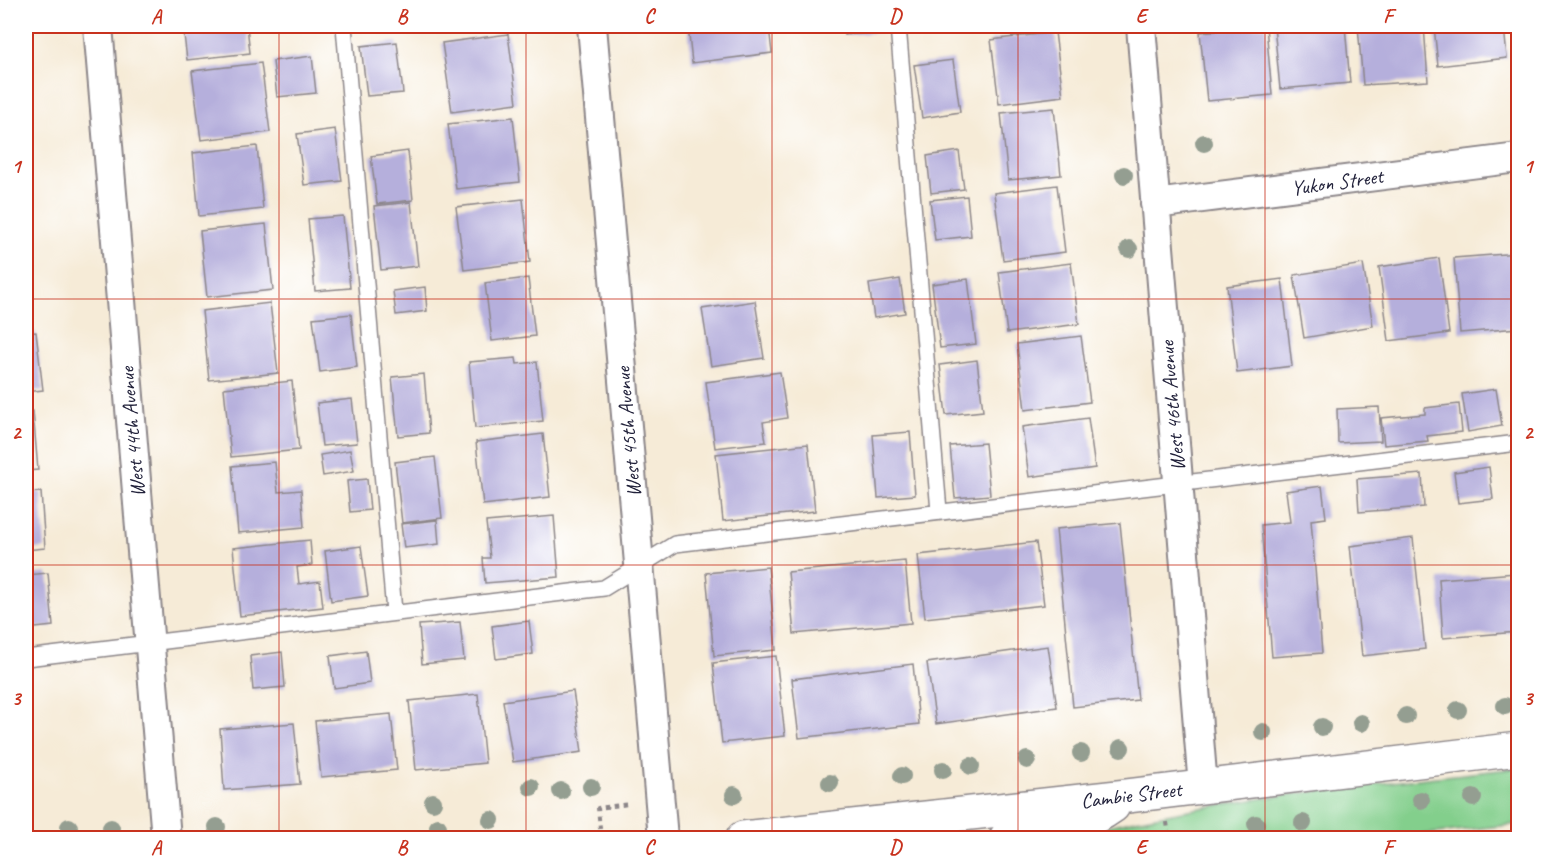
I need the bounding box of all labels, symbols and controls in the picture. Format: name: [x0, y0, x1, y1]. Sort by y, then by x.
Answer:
text: A: [151, 4, 163, 29]
text: B: [397, 4, 409, 29]
text: C: [644, 4, 656, 29]
text: D: [889, 4, 903, 29]
text: E: [1136, 4, 1150, 29]
text: F: [1383, 4, 1397, 29]
text: 1: [12, 154, 23, 179]
text: 1: [1524, 154, 1535, 179]
street label: Yukon Street: [1290, 162, 1387, 201]
street label: West 46th Avenue: [1153, 339, 1191, 472]
street label: West 44th Avenue: [113, 365, 151, 498]
street label: West 45th Avenue: [609, 365, 647, 498]
text: 2: [12, 420, 23, 445]
text: 2: [1524, 420, 1535, 445]
text: 3: [12, 686, 23, 711]
text: 3: [1524, 686, 1535, 711]
street label: Cambie Street: [1079, 776, 1185, 814]
text: A: [151, 835, 163, 860]
text: B: [397, 835, 409, 860]
text: C: [644, 835, 656, 860]
text: D: [889, 835, 903, 860]
text: E: [1136, 835, 1150, 860]
text: F: [1383, 835, 1397, 860]

